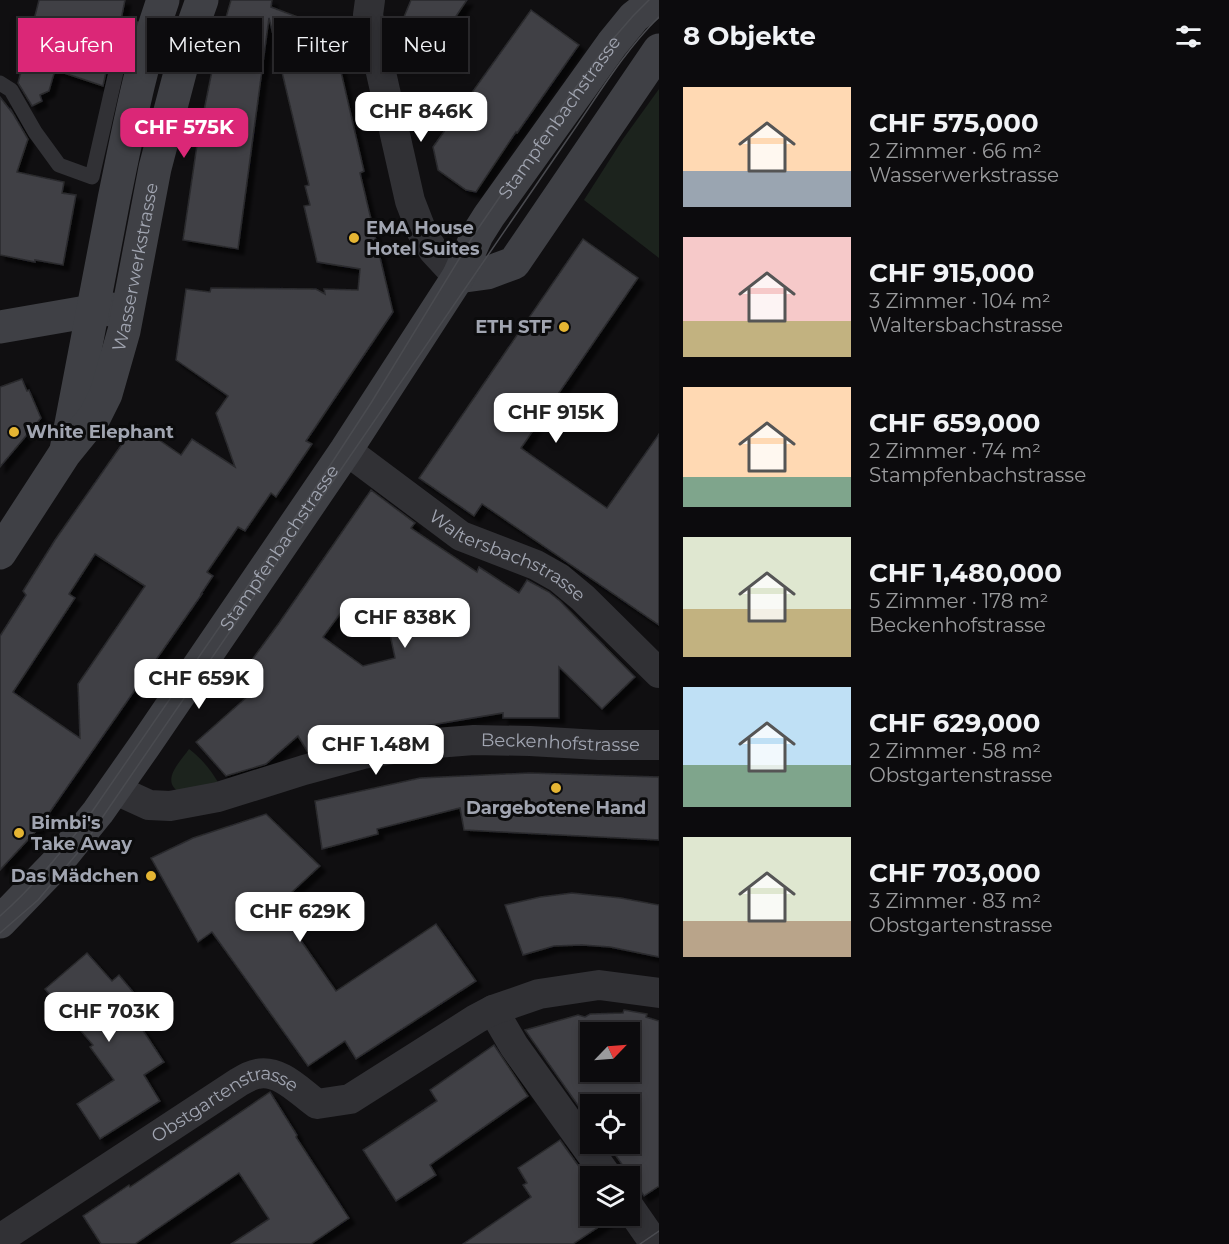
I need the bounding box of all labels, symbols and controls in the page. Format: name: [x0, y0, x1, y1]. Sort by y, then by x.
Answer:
chip: Kaufen: [18, 18, 135, 72]
chip: Mieten: [147, 18, 262, 72]
chip: Filter: [274, 18, 370, 72]
chip: Neu: [382, 18, 468, 72]
text: 8 Objekte: [683, 20, 816, 52]
icon: filters: [1172, 20, 1205, 53]
street label: Stampfenbachstrasse: [494, 31, 625, 203]
pin: CHF 846K: [359, 92, 483, 143]
text: CHF 846K: [369, 99, 473, 123]
text: CHF 575,000: [869, 107, 1039, 139]
pin: CHF 575K: [122, 108, 246, 159]
icon: home: [731, 111, 803, 183]
text: CHF 575K: [134, 115, 234, 139]
text: 2 Zimmer · 66 m²: [869, 139, 1041, 163]
text: Wasserwerkstrasse: [869, 163, 1059, 187]
street label: Wasserwerkstrasse: [108, 181, 163, 354]
place label: EMA House Hotel Suites: [366, 217, 480, 260]
marker: EMA House Hotel Suites: [347, 231, 361, 245]
text: CHF 915,000: [869, 257, 1034, 289]
icon: home: [731, 261, 803, 333]
text: 3 Zimmer · 104 m²: [869, 289, 1051, 313]
text: Waltersbachstrasse: [869, 313, 1063, 337]
place label: ETH STF: [475, 316, 552, 338]
marker: ETH STF: [557, 320, 571, 334]
pin: CHF 915K: [494, 393, 618, 444]
text: CHF 915K: [508, 400, 604, 424]
text: CHF 659,000: [869, 407, 1041, 439]
icon: home: [731, 411, 803, 483]
place label: White Elephant: [26, 421, 174, 443]
marker: White Elephant: [7, 425, 21, 439]
text: 2 Zimmer · 74 m²: [869, 439, 1041, 463]
street label: Stampfenbachstrasse: [215, 461, 344, 635]
text: Stampfenbachstrasse: [869, 463, 1086, 487]
street label: Waltersbachstrasse: [425, 505, 590, 606]
text: CHF 1,480,000: [869, 557, 1062, 589]
icon: home: [731, 561, 803, 633]
text: 5 Zimmer · 178 m²: [869, 589, 1048, 613]
pin: CHF 838K: [343, 598, 467, 649]
text: CHF 838K: [354, 605, 456, 629]
text: Beckenhofstrasse: [869, 613, 1046, 637]
pin: CHF 659K: [137, 659, 261, 710]
text: CHF 659K: [148, 666, 250, 690]
text: CHF 629,000: [869, 707, 1040, 739]
icon: home: [731, 711, 803, 783]
pin: CHF 1.48M: [307, 725, 445, 776]
street label: Beckenhofstrasse: [481, 729, 640, 756]
text: CHF 1.48M: [322, 732, 430, 756]
text: 2 Zimmer · 58 m²: [869, 739, 1041, 763]
text: Obstgartenstrasse: [869, 763, 1053, 787]
marker: Dargebotene Hand: [549, 781, 563, 795]
place label: Dargebotene Hand: [466, 797, 646, 819]
place label: Bimbi's Take Away: [31, 812, 132, 855]
marker: Bimbi's Take Away: [12, 826, 26, 840]
text: CHF 703,000: [869, 857, 1041, 889]
icon: home: [731, 861, 803, 933]
place label: Das Mädchen: [11, 865, 139, 887]
marker: Das Mädchen: [144, 869, 158, 883]
text: 3 Zimmer · 83 m²: [869, 889, 1041, 913]
pin: CHF 629K: [238, 892, 362, 943]
text: CHF 629K: [249, 899, 351, 923]
text: Obstgartenstrasse: [869, 913, 1053, 937]
pin: CHF 703K: [47, 992, 171, 1043]
text: CHF 703K: [58, 999, 160, 1023]
north arrow: [580, 1022, 640, 1082]
map controls: [580, 1022, 640, 1226]
street label: Obstgartenstrasse: [147, 1062, 303, 1148]
button: locate: [580, 1094, 640, 1154]
button: layers: [580, 1166, 640, 1226]

